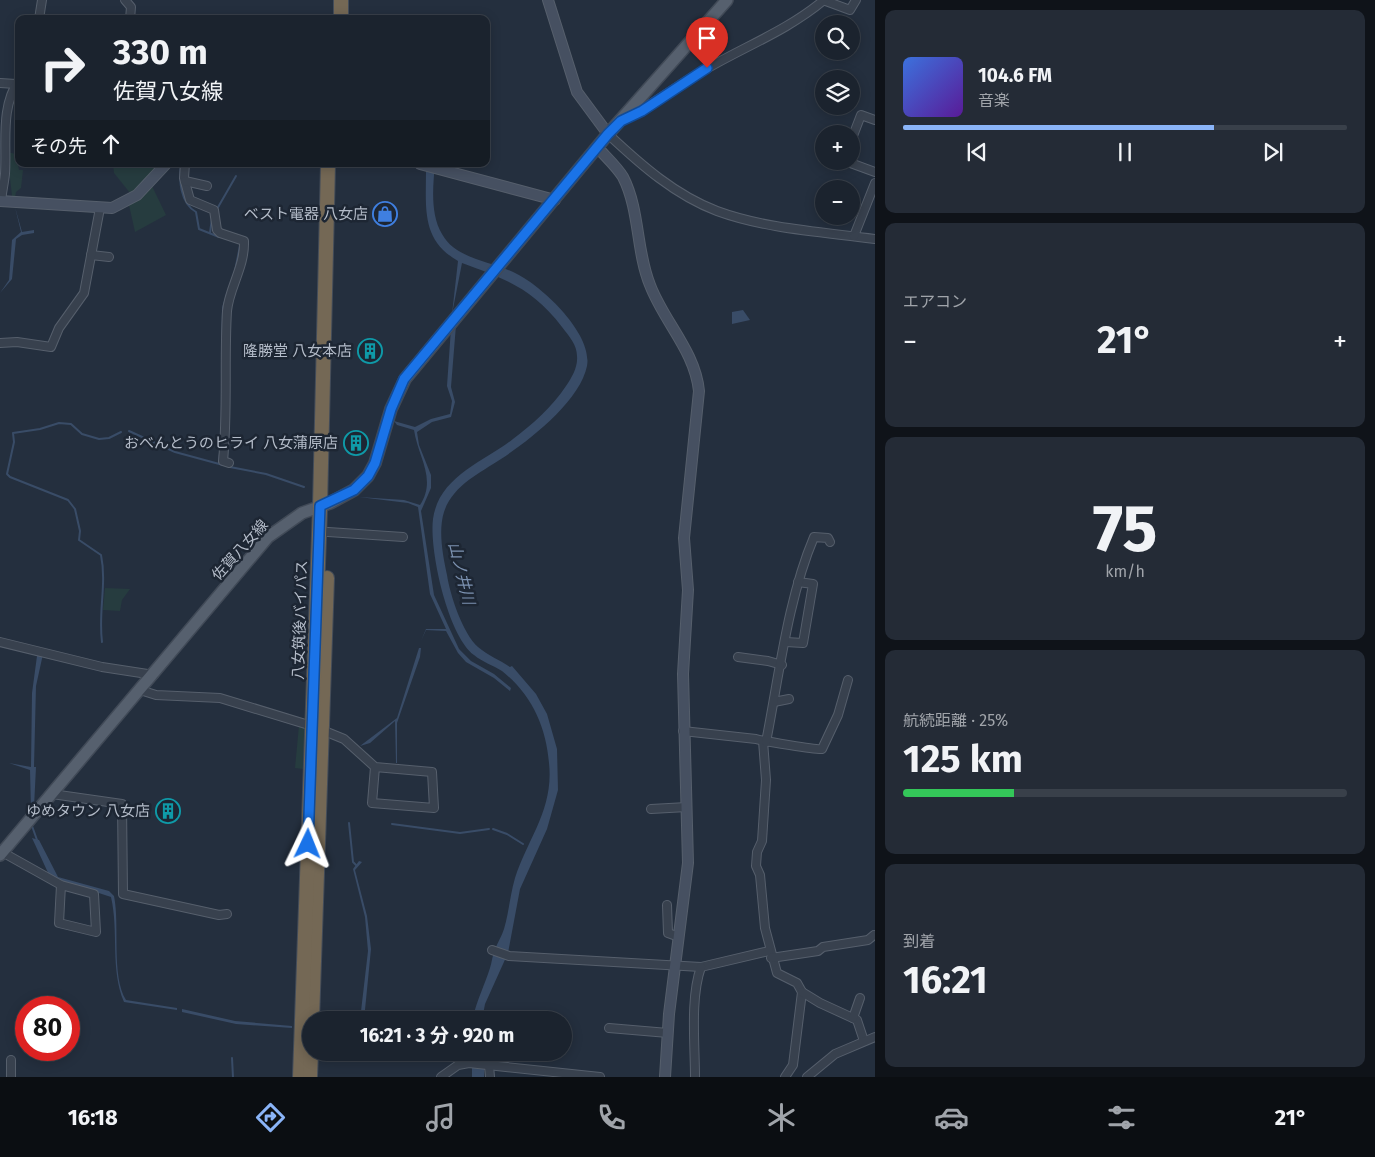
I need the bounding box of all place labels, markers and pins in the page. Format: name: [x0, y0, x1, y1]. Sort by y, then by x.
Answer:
pin: [686, 17, 728, 68]
shop icon: ベスト電器 八女店: [372, 201, 398, 227]
place label: ベスト電器 八女店: [244, 205, 368, 223]
building icon: 隆勝堂 八女本店: [357, 338, 383, 364]
place label: 隆勝堂 八女本店: [243, 342, 352, 360]
building icon: おべんとうのヒライ 八女蒲原店: [343, 430, 369, 456]
place label: おべんとうのヒライ 八女蒲原店: [124, 434, 338, 452]
building icon: ゆめタウン 八女店: [155, 798, 181, 824]
place label: ゆめタウン 八女店: [26, 802, 150, 820]

